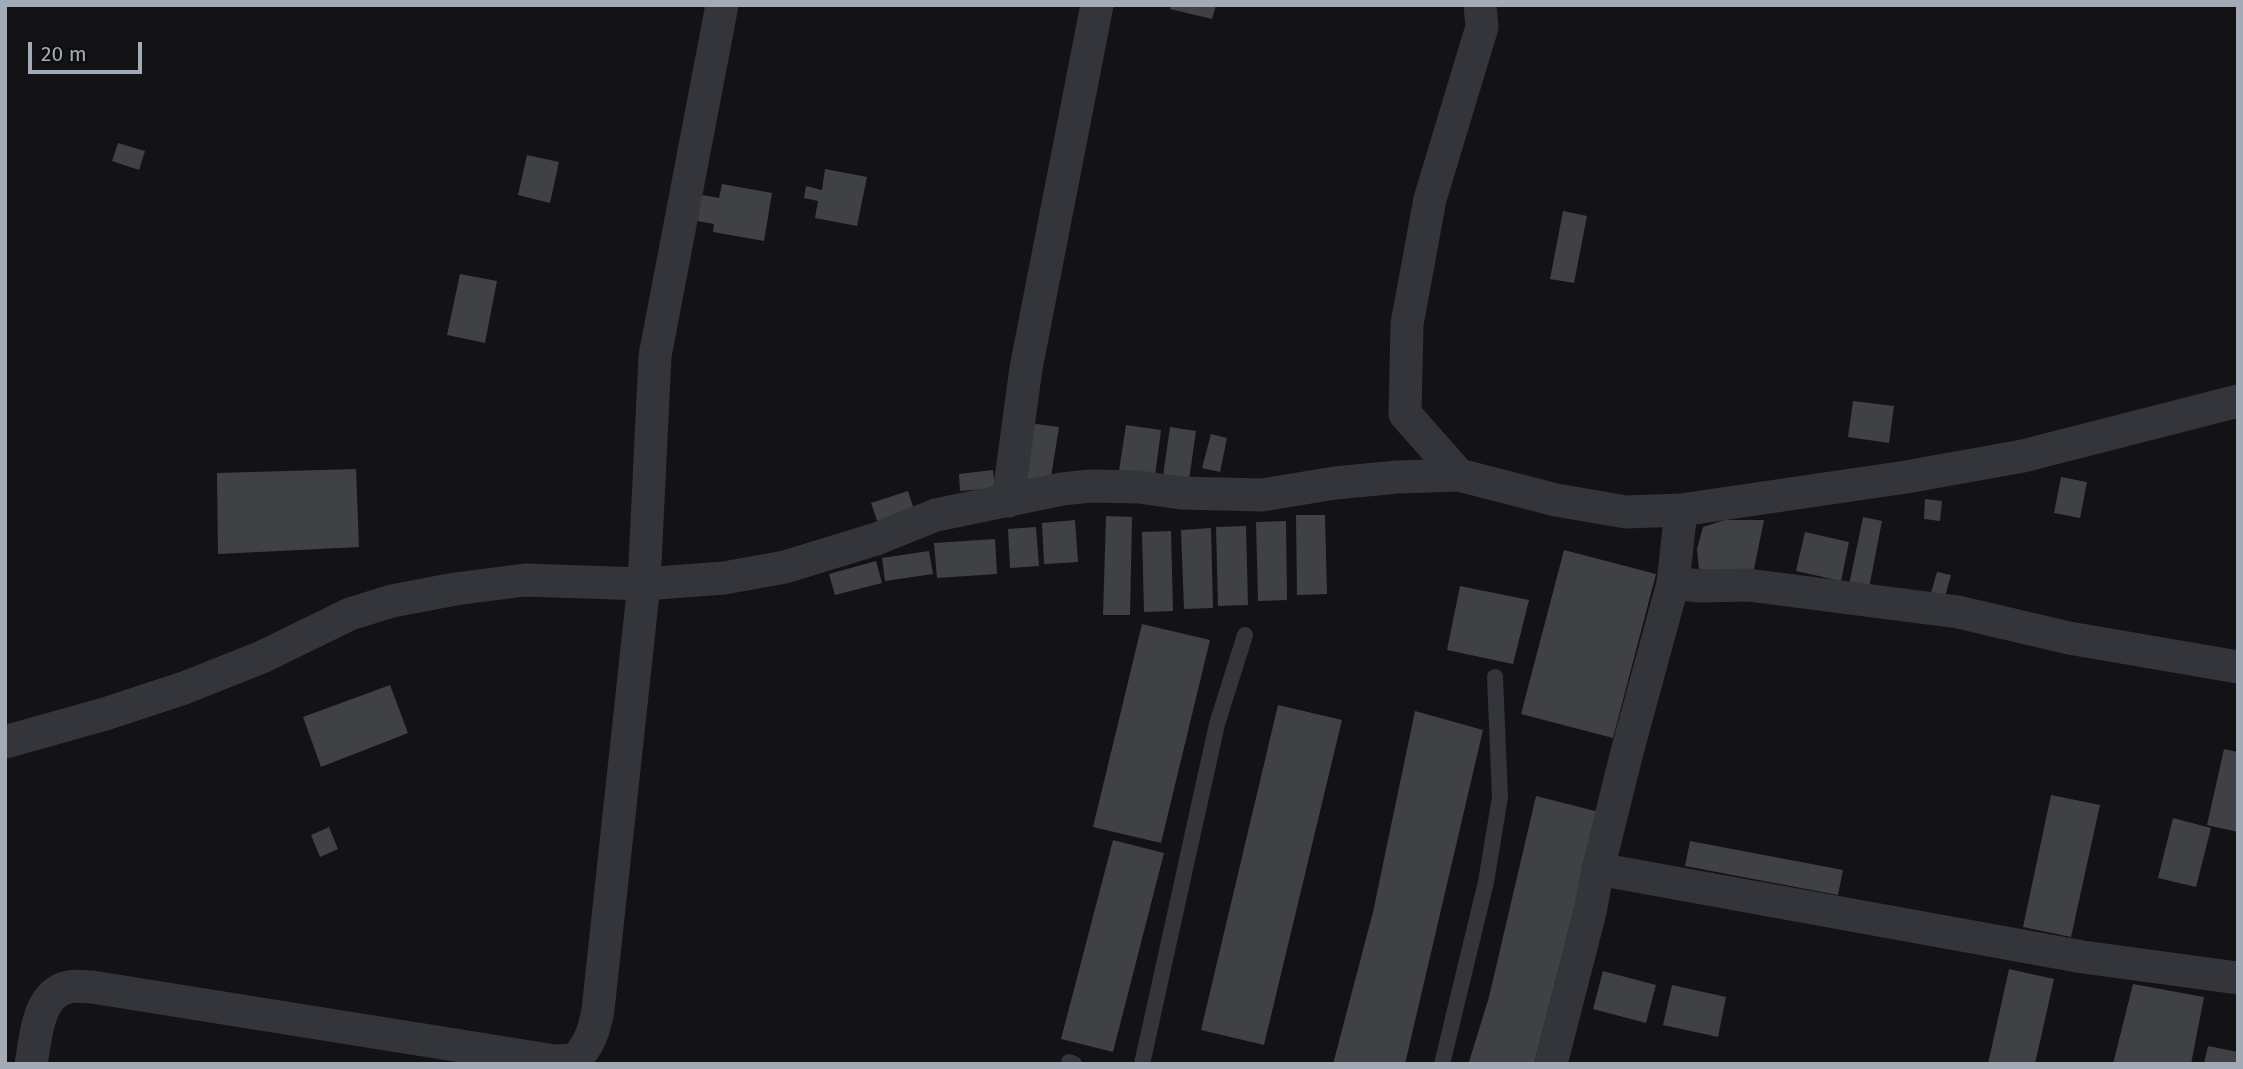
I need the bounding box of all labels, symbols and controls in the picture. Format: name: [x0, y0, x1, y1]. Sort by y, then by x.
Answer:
scale bar: [32, 28, 145, 72]
text: 20 m: [41, 41, 87, 67]

